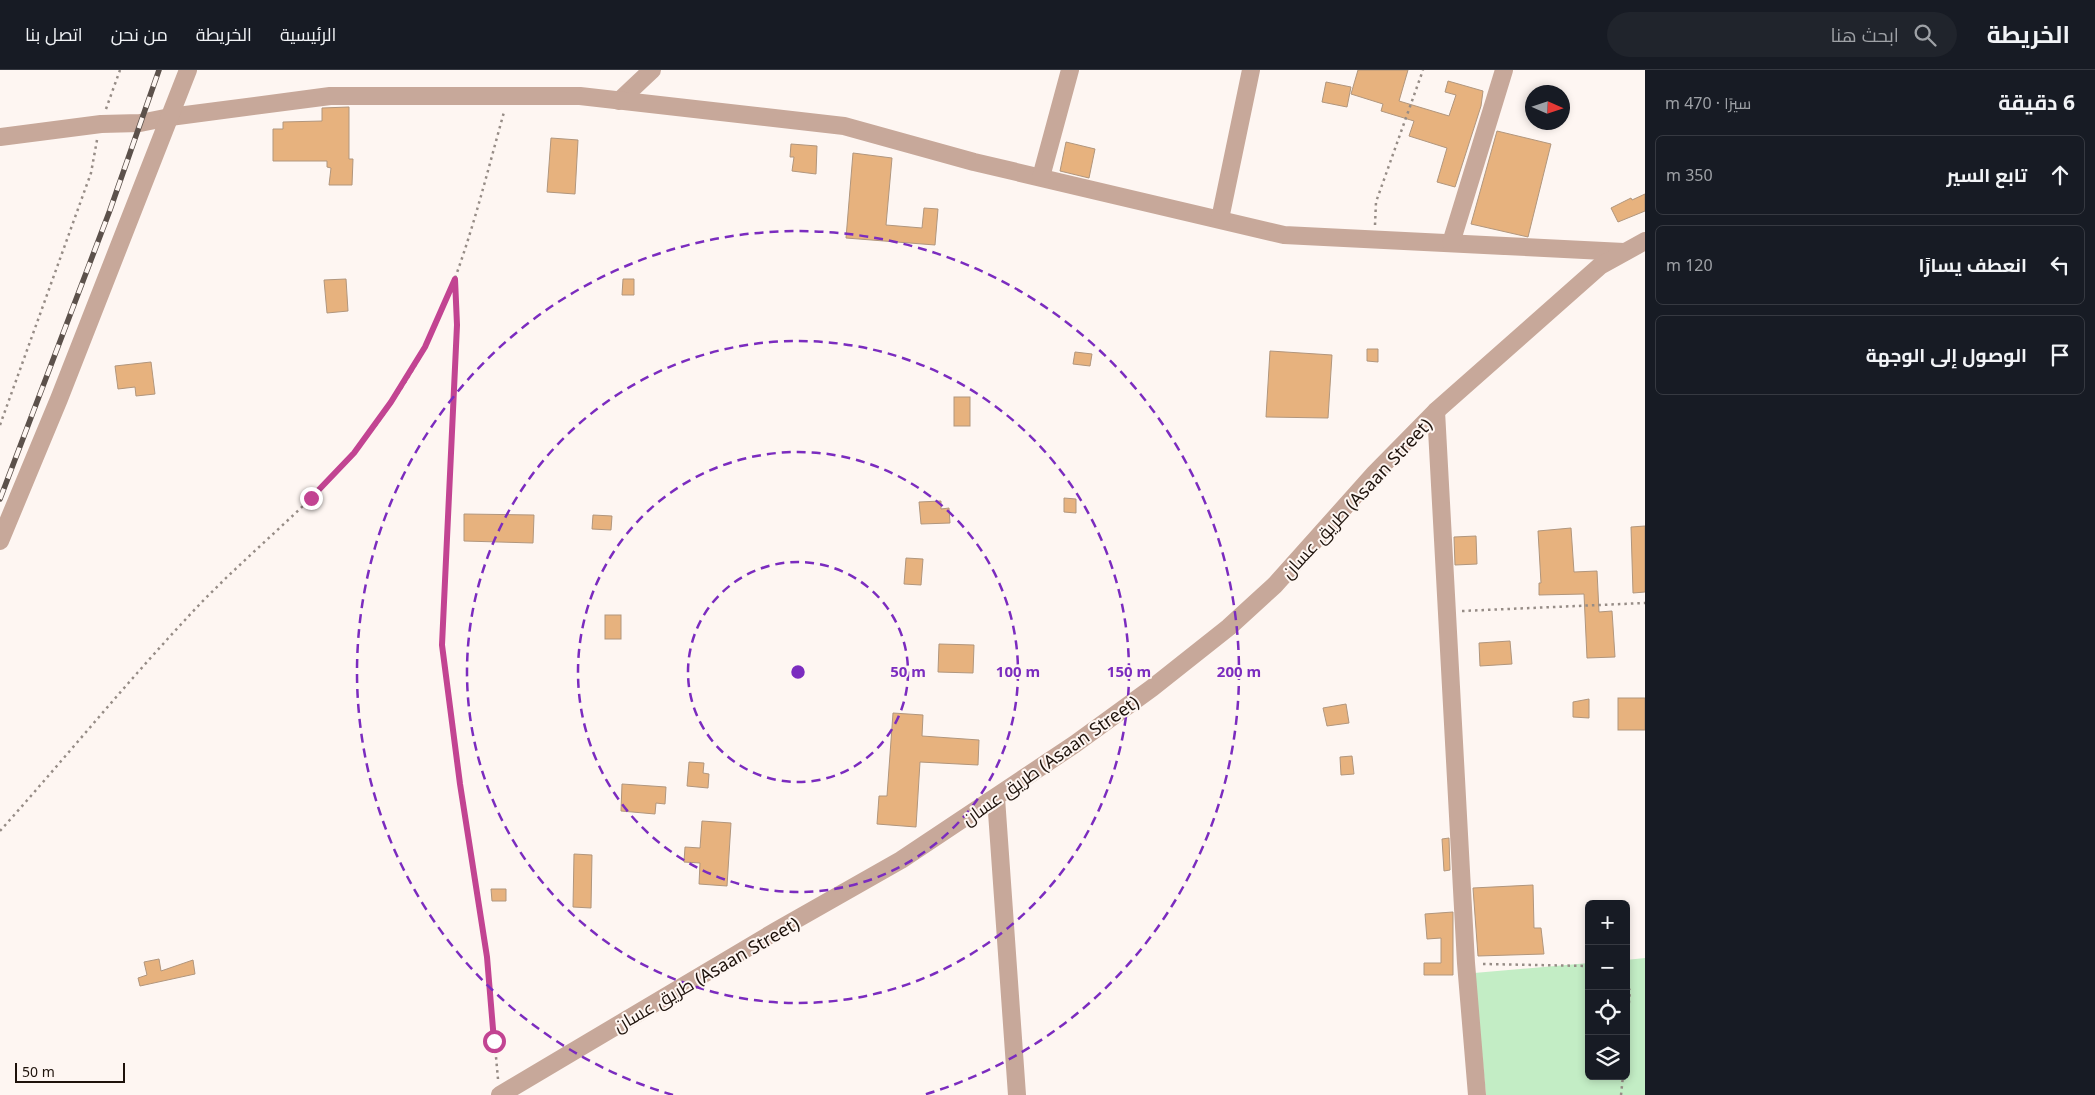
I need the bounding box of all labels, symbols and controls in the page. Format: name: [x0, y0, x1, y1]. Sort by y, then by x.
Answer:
search box: [1607, 12, 1957, 57]
text: الخريطة: [1987, 17, 2070, 50]
icon: search: [1911, 21, 1939, 49]
text: اتصل بنا: [25, 22, 83, 46]
text: من نحن: [111, 22, 168, 46]
text: الخريطة: [196, 22, 252, 46]
text: الرئيسية: [280, 22, 336, 46]
text: ابحث هنا: [1830, 22, 1899, 48]
north arrow: [1525, 85, 1570, 130]
text: 6 دقيقة: [1998, 88, 2075, 116]
text: سيرًا · 470 m: [1665, 92, 1751, 114]
icon: ahead: [2046, 161, 2074, 189]
text: تابع السير: [1947, 162, 2027, 188]
text: 350 m: [1666, 164, 1713, 186]
icon: left: [2046, 251, 2074, 279]
text: انعطف يسارًا: [1918, 252, 2027, 278]
text: 120 m: [1666, 254, 1713, 276]
icon: arrive: [2046, 341, 2074, 369]
text: الوصول إلى الوجهة: [1866, 342, 2027, 368]
street label: طريق عسان (Asaan Street): [1275, 413, 1437, 584]
route end: [300, 487, 323, 510]
text: 50 m: [890, 661, 926, 681]
text: 100 m: [996, 661, 1040, 681]
text: 150 m: [1107, 661, 1151, 681]
text: 200 m: [1217, 661, 1261, 681]
centre of rings: [789, 663, 807, 681]
street label: طريق عسان (Asaan Street): [957, 690, 1144, 831]
map controls: [1585, 900, 1630, 1080]
button: +: [1585, 900, 1630, 945]
street label: طريق عسان (Asaan Street): [609, 911, 804, 1038]
button: −: [1585, 945, 1630, 990]
button: locate: [1585, 990, 1630, 1035]
route start: [483, 1030, 506, 1053]
button: layers: [1585, 1035, 1630, 1080]
scale bar: [15, 1060, 125, 1083]
text: 50 m: [22, 1062, 55, 1081]

